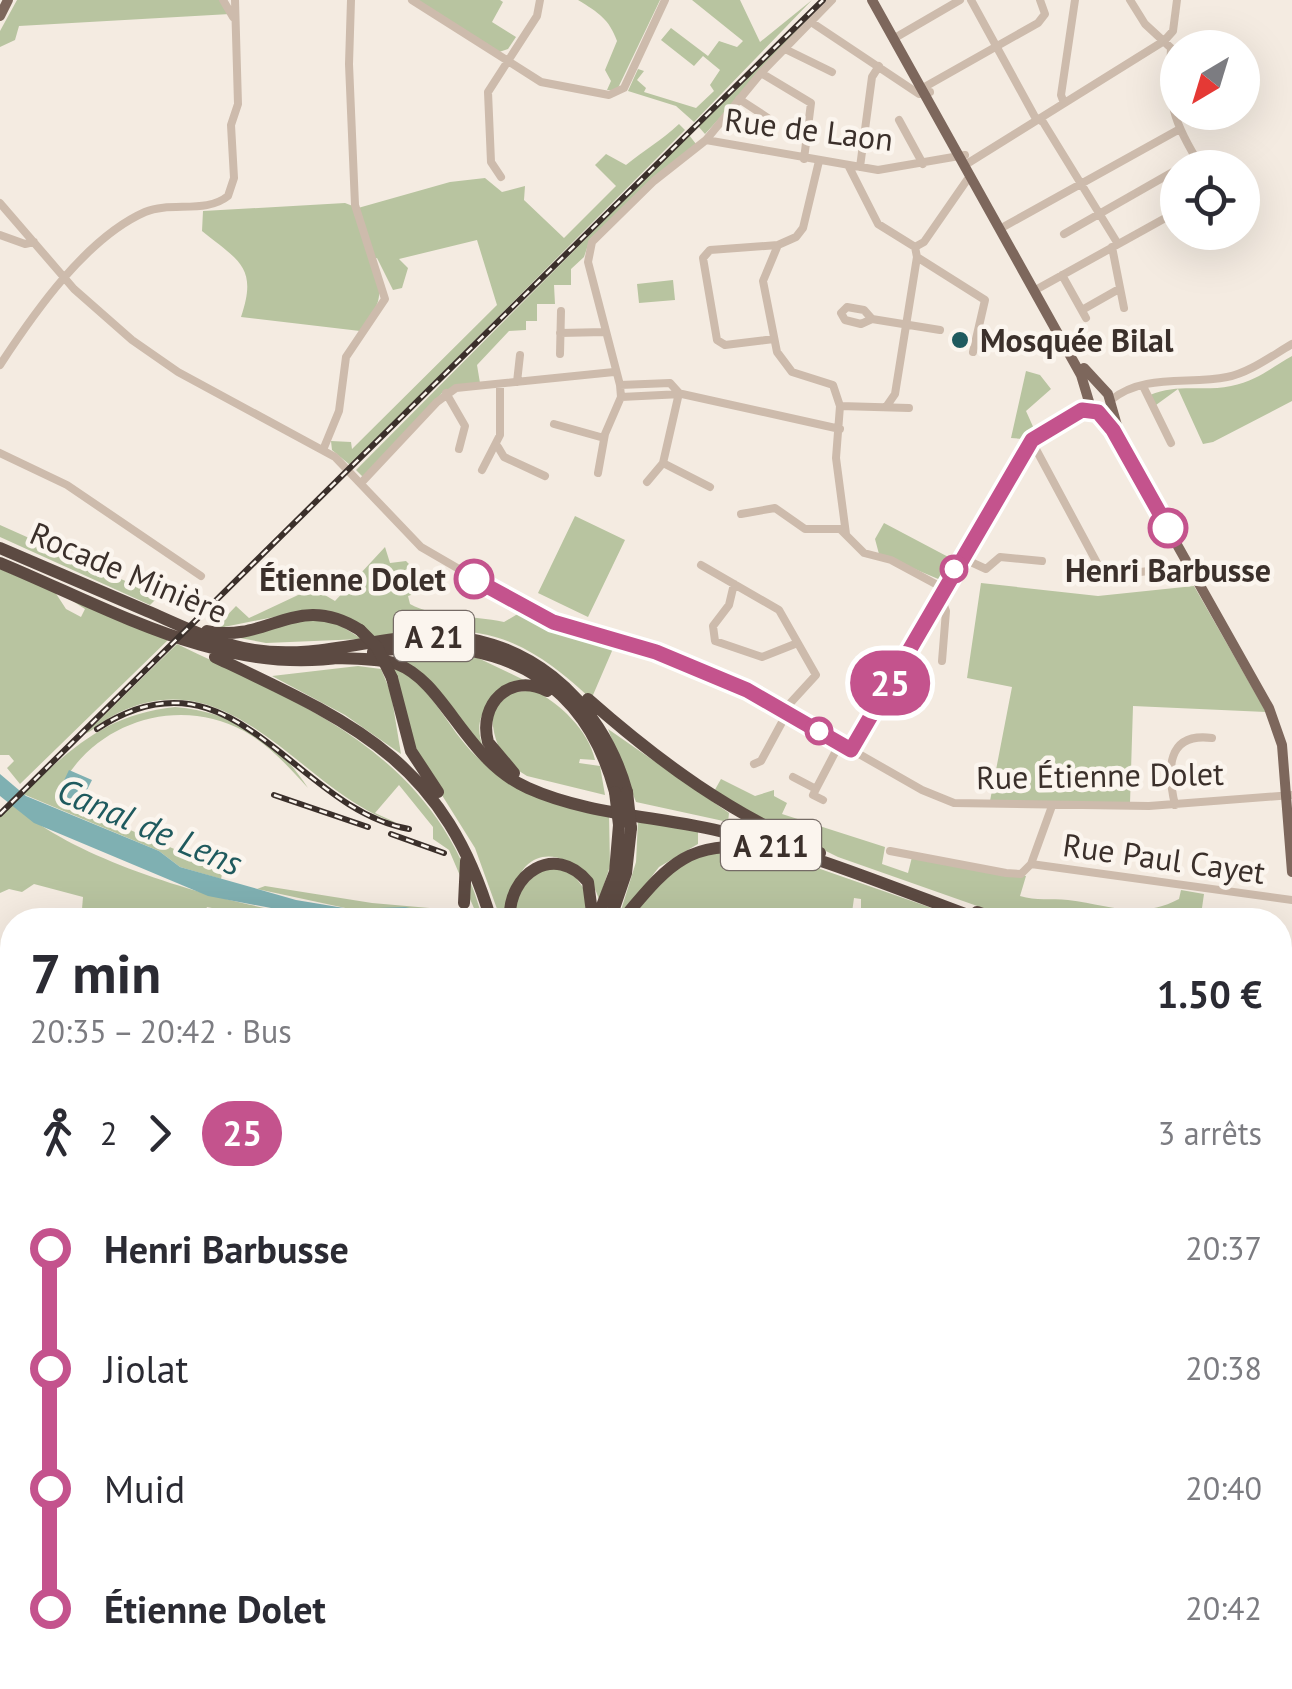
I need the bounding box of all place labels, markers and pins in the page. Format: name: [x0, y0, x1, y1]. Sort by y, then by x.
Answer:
place label: Mosquée Bilal: [980, 319, 1174, 361]
marker: Mosquée Bilal: [949, 329, 971, 351]
marker: Henri Barbusse: [1149, 509, 1187, 547]
place label: Henri Barbusse: [1065, 549, 1271, 591]
unlabelled marker: [941, 556, 967, 582]
place label: Étienne Dolet: [259, 558, 447, 600]
marker: Étienne Dolet: [455, 560, 493, 598]
unlabelled marker: [806, 718, 832, 744]

